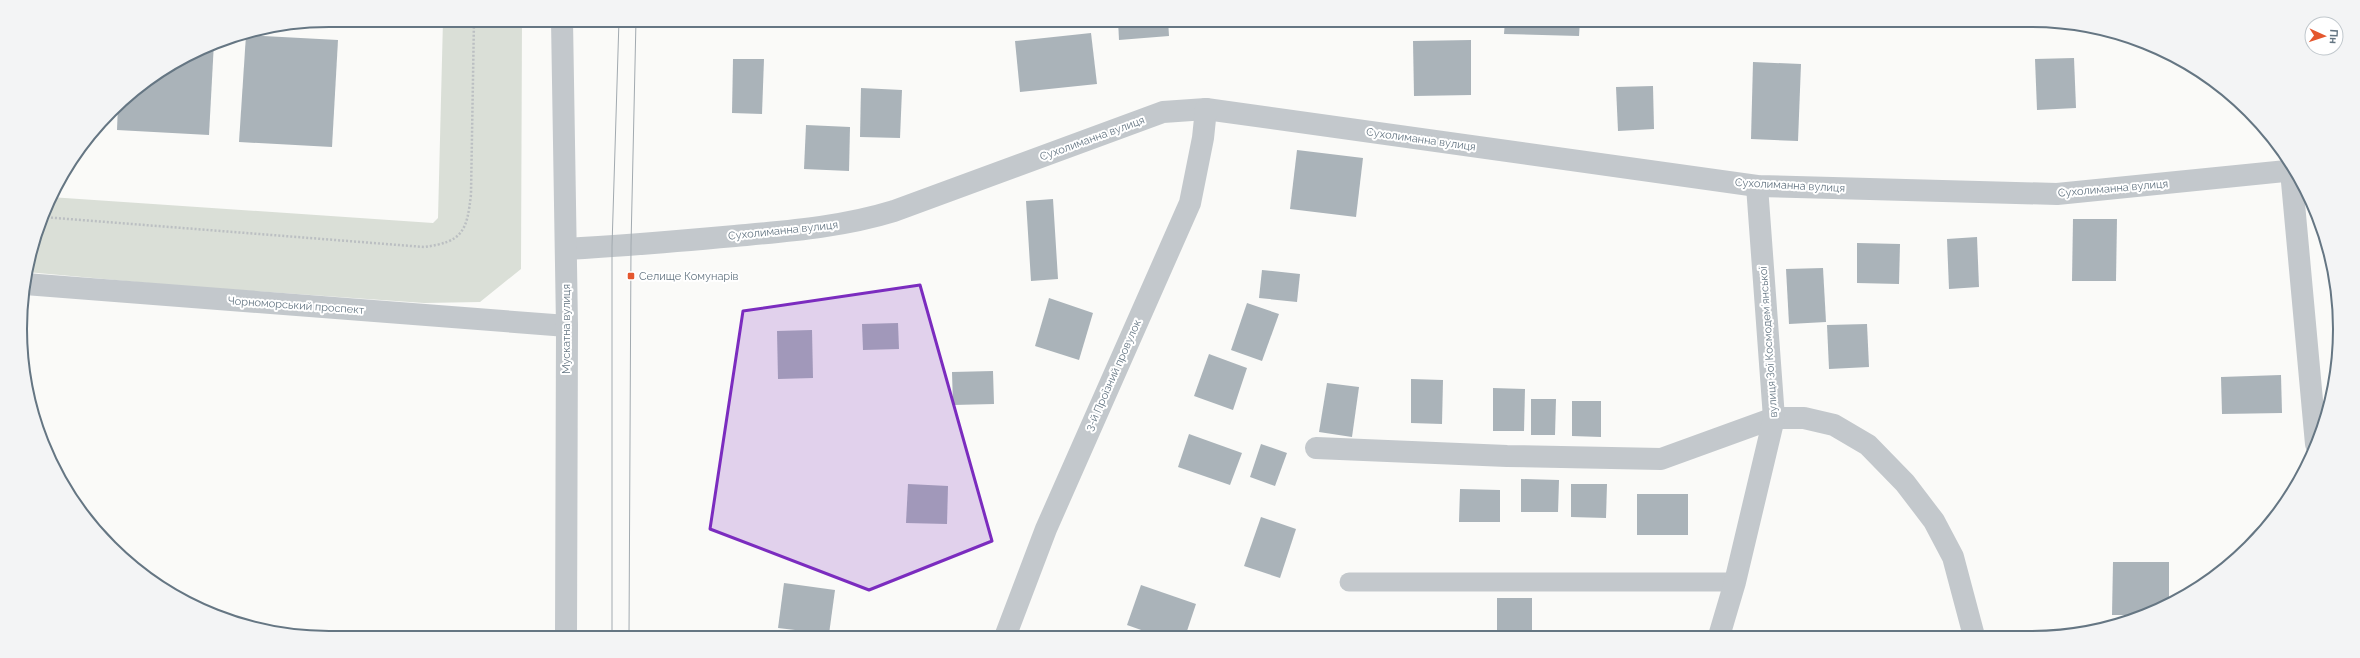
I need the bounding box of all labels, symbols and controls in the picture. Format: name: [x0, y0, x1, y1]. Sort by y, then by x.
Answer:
north arrow: [2304, 16, 2344, 56]
text: Пн: [2327, 29, 2340, 44]
street label: Сухолиманна вулиця: [1038, 113, 1146, 163]
street label: Сухолиманна вулиця: [1365, 125, 1477, 154]
street label: Сухолиманна вулиця: [1734, 176, 1845, 195]
street label: Сухолиманна вулиця: [2057, 177, 2169, 200]
street label: Сухолиманна вулиця: [727, 218, 839, 243]
street label: вулиця Зої Космодемʼянської: [1757, 265, 1780, 418]
place label: Селище Комунарів: [639, 270, 739, 283]
marker: Селище Комунарів: [626, 271, 636, 281]
street label: Мускатна вулиця: [560, 284, 573, 374]
street label: Чорноморський проспект: [227, 294, 365, 317]
street label: 3-й Проїзний провулок: [1083, 317, 1144, 433]

